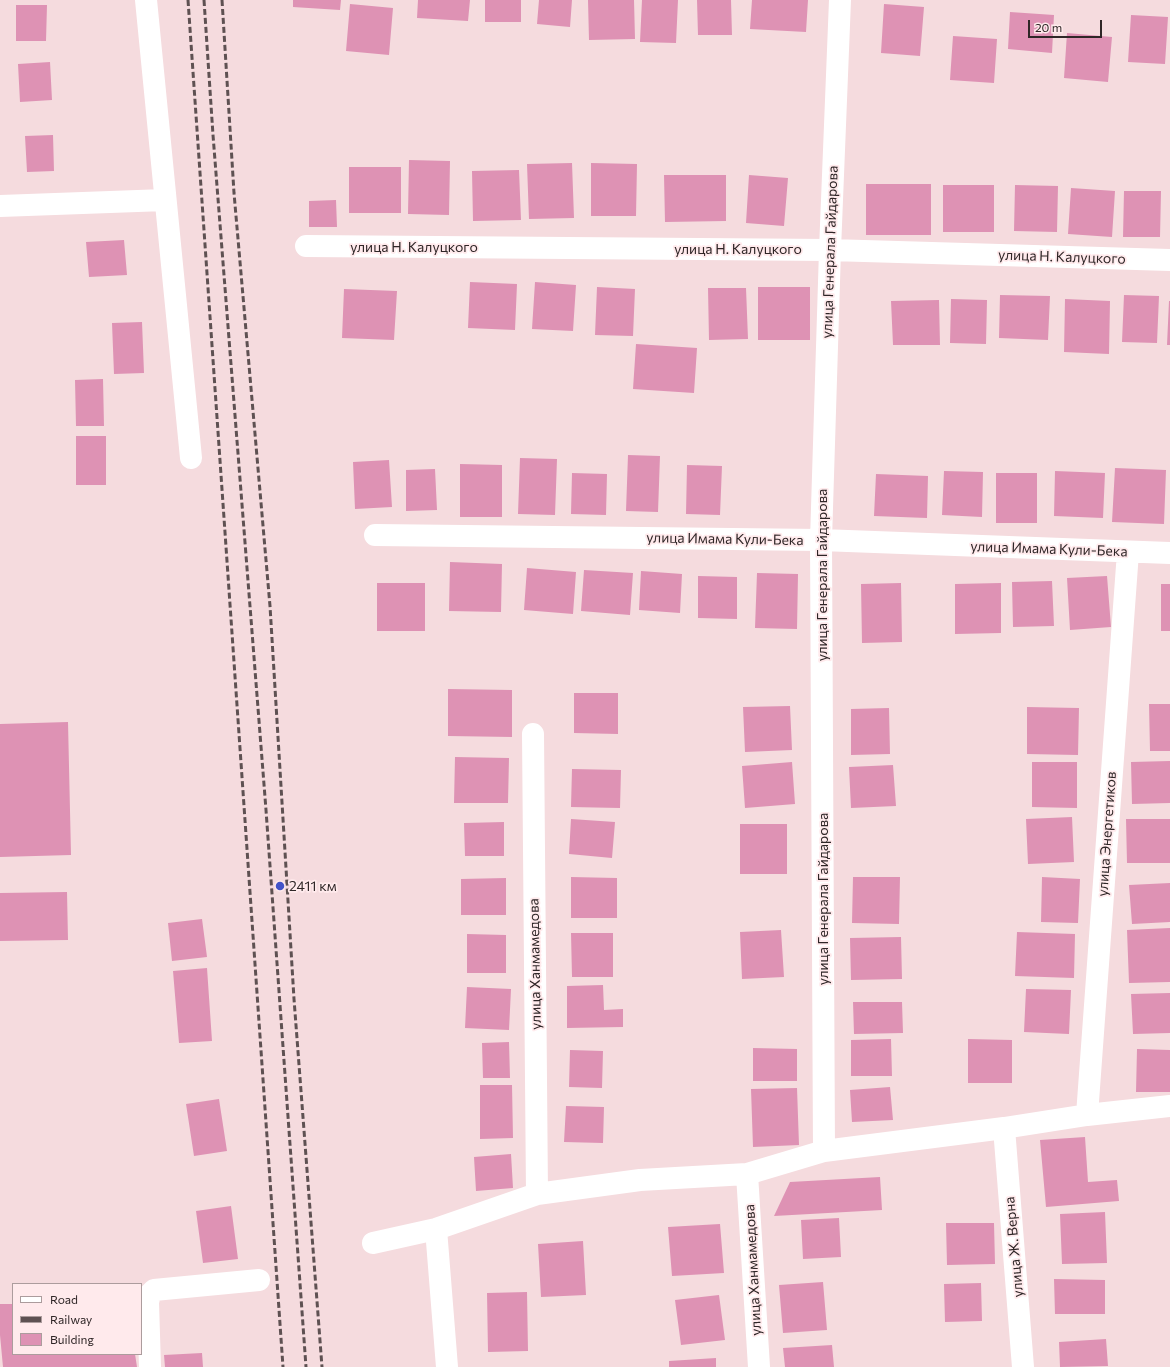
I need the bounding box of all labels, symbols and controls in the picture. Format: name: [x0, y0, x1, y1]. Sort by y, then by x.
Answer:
scale bar: [1030, 12, 1104, 38]
text: 20 m: [1035, 20, 1062, 34]
street label: улица Генерала Гайдарова: [819, 165, 841, 339]
street label: улица Н. Калуцкого: [350, 239, 478, 255]
street label: улица Н. Калуцкого: [674, 241, 802, 257]
street label: улица Н. Калуцкого: [998, 246, 1126, 268]
street label: улица Генерала Гайдарова: [814, 489, 830, 661]
street label: улица Имама Кули-Бека: [646, 529, 804, 549]
street label: улица Имама Кули-Бека: [970, 538, 1128, 560]
street label: улица Энергетиков: [1094, 771, 1120, 897]
street label: улица Генерала Гайдарова: [815, 813, 831, 985]
place label: 2411 км: [289, 878, 337, 894]
marker: 2411 км: [274, 880, 286, 892]
street label: улица Ханмамедова: [525, 898, 545, 1030]
street label: улица Ж. Верна: [1001, 1196, 1027, 1298]
street label: улица Ханмамедова: [741, 1204, 765, 1336]
legend: [12, 1283, 142, 1355]
text: Road: [50, 1292, 78, 1306]
text: Railway: [50, 1312, 92, 1326]
text: Building: [50, 1332, 94, 1346]

